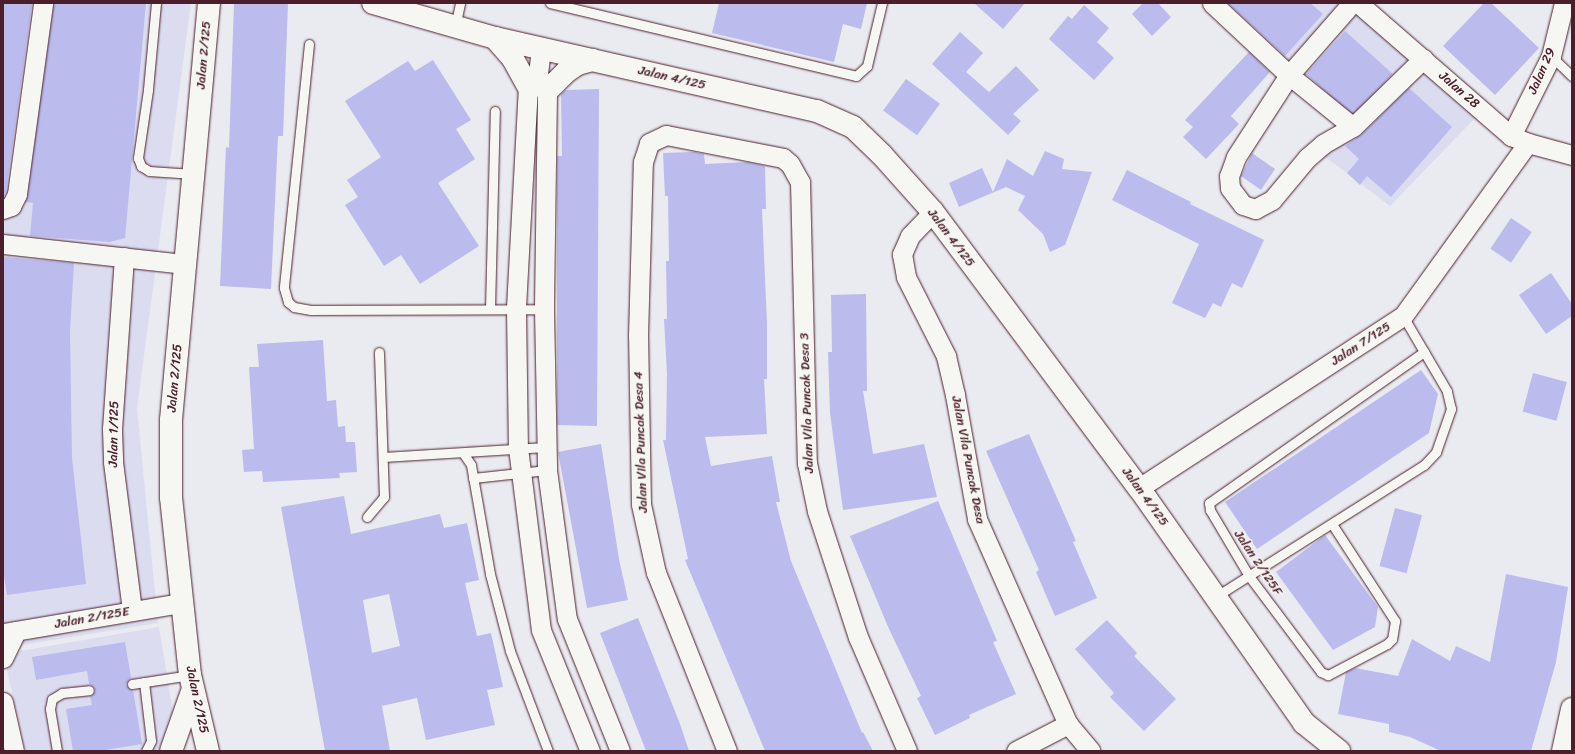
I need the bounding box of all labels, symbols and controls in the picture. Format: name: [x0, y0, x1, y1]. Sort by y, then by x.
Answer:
street label: Jalan 2/125: [193, 20, 215, 90]
street label: Jalan 29: [1525, 46, 1559, 96]
street label: Jalan 4/125: [637, 63, 707, 93]
street label: Jalan 28: [1436, 68, 1482, 112]
street label: Jalan 4/125: [924, 206, 978, 270]
street label: Jalan 7/125: [1328, 319, 1394, 369]
street label: Jalan Vila Puncak Desa 3: [797, 332, 817, 474]
street label: Jalan 2/125: [164, 343, 186, 413]
street label: Jalan Vila Puncak Desa 4: [631, 371, 651, 513]
street label: Jalan Vila Puncak Desa: [948, 395, 988, 525]
street label: Jalan 1/125: [106, 401, 122, 467]
street label: Jalan 4/125: [1118, 465, 1172, 529]
street label: Jalan 2/125F: [1230, 527, 1286, 599]
street label: Jalan 2/125E: [54, 604, 130, 632]
street label: Jalan 2/125: [182, 665, 212, 735]

